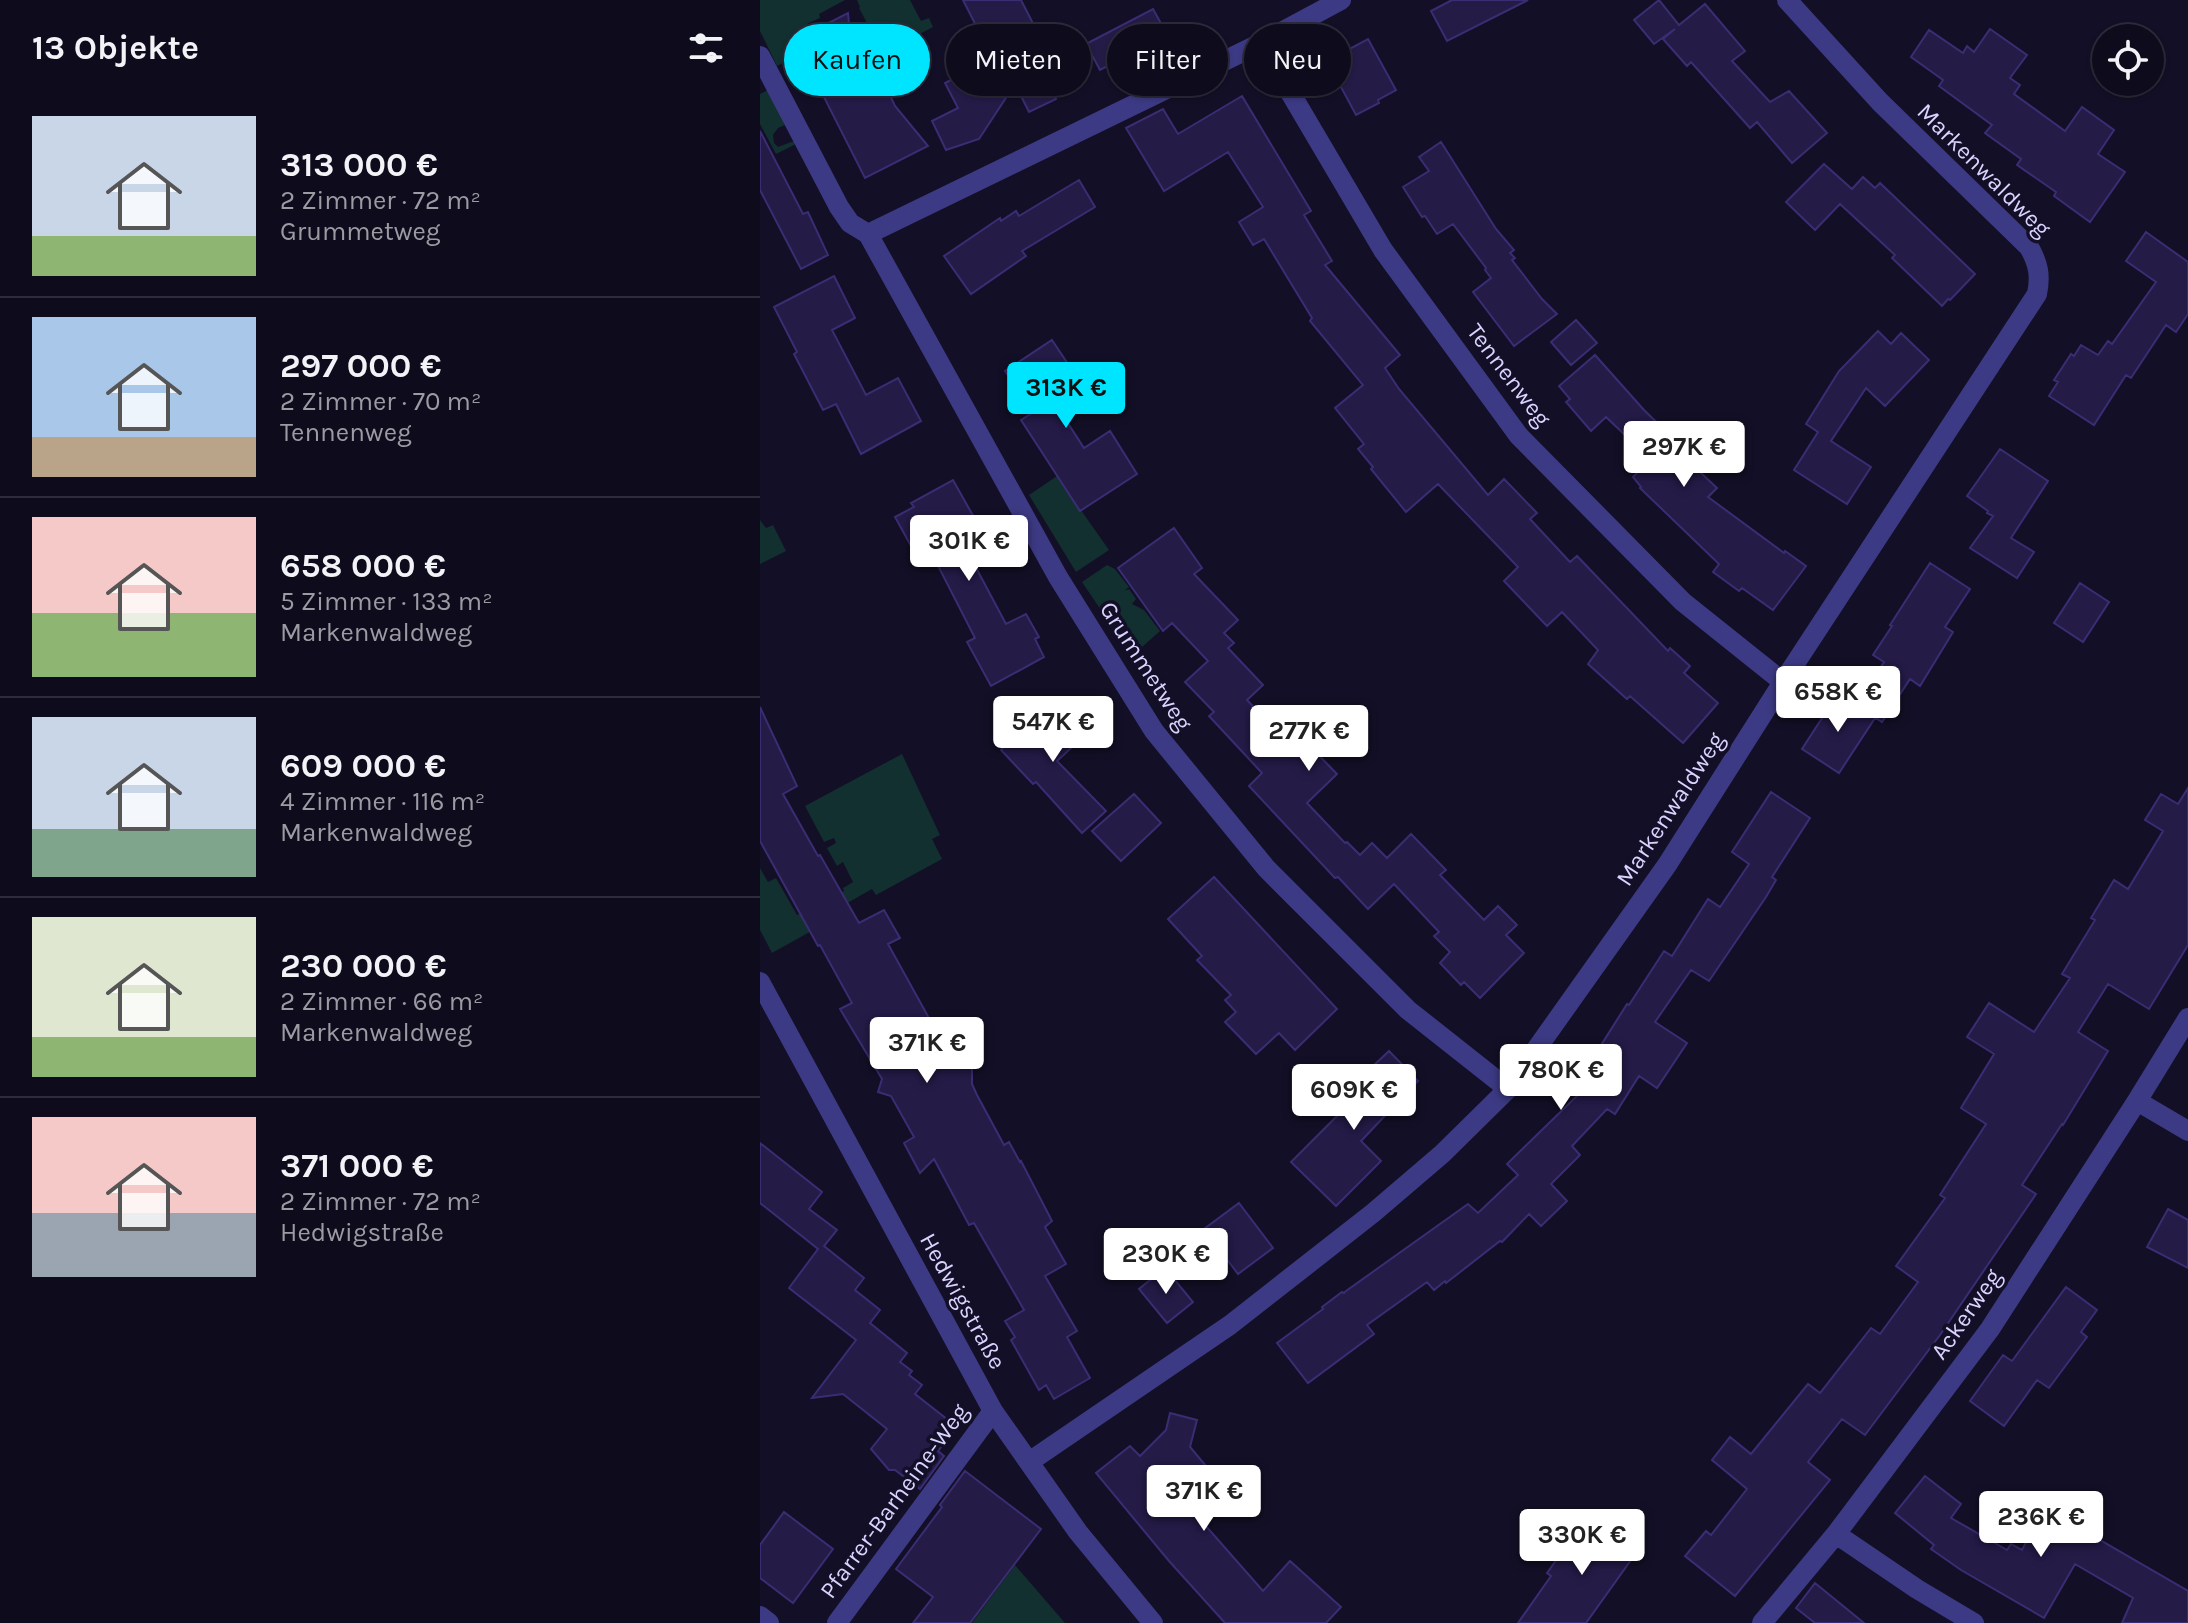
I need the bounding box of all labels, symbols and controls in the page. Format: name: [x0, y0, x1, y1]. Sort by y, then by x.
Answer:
chip: Kaufen: [784, 24, 930, 96]
chip: Mieten: [946, 24, 1091, 96]
chip: Filter: [1107, 24, 1228, 96]
chip: Neu: [1244, 24, 1351, 96]
map controls: [2092, 24, 2164, 96]
button: locate: [2092, 24, 2164, 96]
icon: filters: [684, 26, 728, 70]
text: 13 Objekte: [32, 28, 199, 68]
street label: Markenwaldweg: [1911, 97, 2057, 243]
text: 313 000 €: [280, 145, 438, 185]
icon: home: [96, 148, 192, 244]
text: 2 Zimmer · 72 m²: [280, 185, 481, 216]
text: Grummetweg: [280, 216, 441, 247]
street label: Tennenweg: [1461, 318, 1557, 432]
text: 297 000 €: [280, 346, 441, 386]
icon: home: [96, 349, 192, 445]
pin: 313K €: [1001, 362, 1131, 430]
text: 313K €: [1025, 372, 1107, 403]
text: 2 Zimmer · 70 m²: [280, 386, 481, 417]
text: Tennenweg: [280, 417, 412, 448]
pin: 297K €: [1619, 421, 1749, 489]
text: 297K €: [1642, 431, 1726, 462]
pin: 301K €: [904, 515, 1034, 583]
text: 301K €: [928, 525, 1010, 556]
text: 658 000 €: [280, 546, 446, 586]
icon: home: [96, 549, 192, 645]
text: 5 Zimmer · 133 m²: [280, 586, 493, 617]
street label: Grummetweg: [1094, 596, 1198, 736]
text: Markenwaldweg: [280, 617, 472, 648]
pin: 658K €: [1773, 666, 1903, 734]
text: 658K €: [1794, 676, 1882, 707]
pin: 547K €: [988, 696, 1118, 764]
pin: 277K €: [1244, 705, 1374, 773]
text: 547K €: [1011, 706, 1095, 737]
text: 277K €: [1268, 715, 1350, 746]
street label: Markenwaldweg: [1610, 727, 1730, 891]
text: 609 000 €: [280, 746, 446, 786]
icon: home: [96, 749, 192, 845]
text: 4 Zimmer · 116 m²: [280, 786, 485, 817]
text: Markenwaldweg: [280, 817, 472, 848]
text: 230 000 €: [280, 946, 446, 986]
icon: home: [96, 949, 192, 1045]
text: 2 Zimmer · 66 m²: [280, 986, 483, 1017]
text: Markenwaldweg: [280, 1017, 472, 1048]
pin: 371K €: [862, 1017, 992, 1085]
text: 371K €: [888, 1027, 966, 1058]
pin: 780K €: [1496, 1044, 1626, 1112]
text: 780K €: [1518, 1054, 1604, 1085]
pin: 609K €: [1289, 1064, 1419, 1132]
text: 609K €: [1310, 1074, 1398, 1105]
text: 371 000 €: [280, 1146, 433, 1186]
icon: home: [96, 1149, 192, 1245]
text: 2 Zimmer · 72 m²: [280, 1186, 481, 1217]
text: Hedwigstraße: [280, 1217, 444, 1248]
street label: Hedwigstraße: [914, 1228, 1012, 1374]
pin: 230K €: [1101, 1228, 1231, 1296]
text: 230K €: [1122, 1238, 1210, 1269]
street label: Ackerweg: [1925, 1263, 2008, 1365]
street label: Pfarrer-Barheine-Weg: [814, 1398, 974, 1604]
pin: 371K €: [1139, 1465, 1269, 1533]
text: 371K €: [1165, 1475, 1243, 1506]
pin: 236K €: [1976, 1491, 2106, 1559]
text: 236K €: [1997, 1501, 2085, 1532]
pin: 330K €: [1517, 1509, 1647, 1577]
text: 330K €: [1538, 1519, 1626, 1550]

